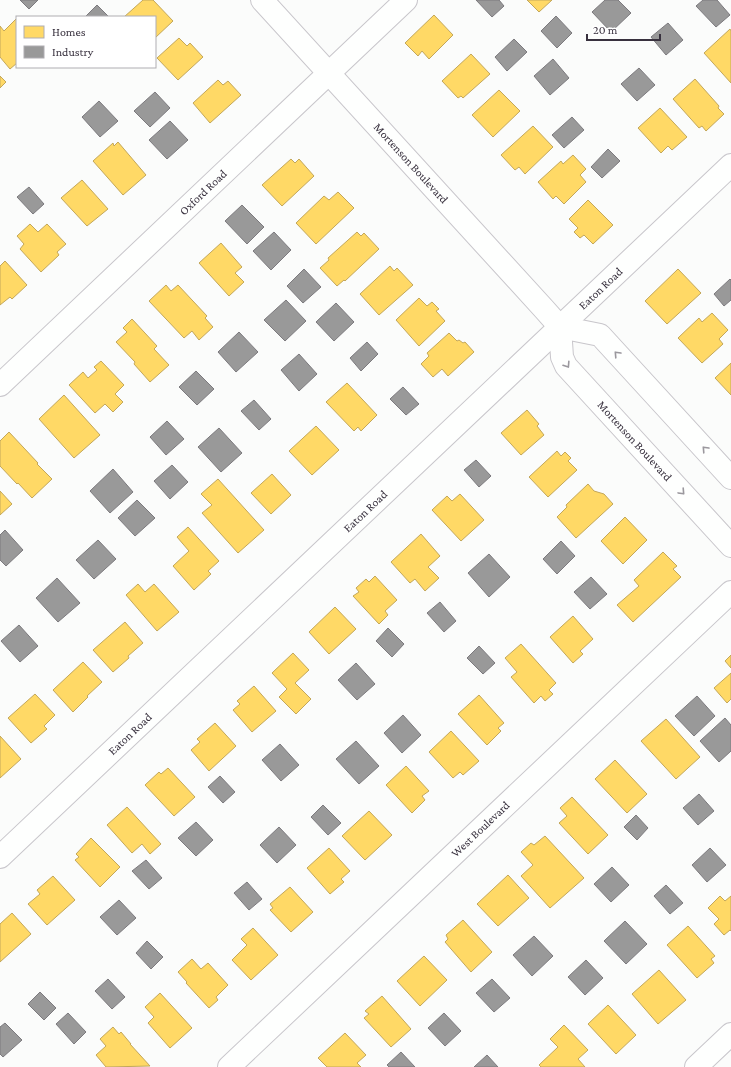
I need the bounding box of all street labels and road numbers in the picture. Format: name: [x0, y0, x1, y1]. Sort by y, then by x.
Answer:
street label: Mortenson Boulevard: [371, 120, 452, 207]
street label: Oxford Road: [177, 166, 230, 218]
street label: Eaton Road: [576, 264, 626, 312]
street label: Mortenson Boulevard: [594, 398, 675, 484]
street label: Eaton Road: [341, 487, 391, 535]
street label: Eaton Road: [105, 709, 155, 758]
street label: West Boulevard: [448, 798, 513, 860]

